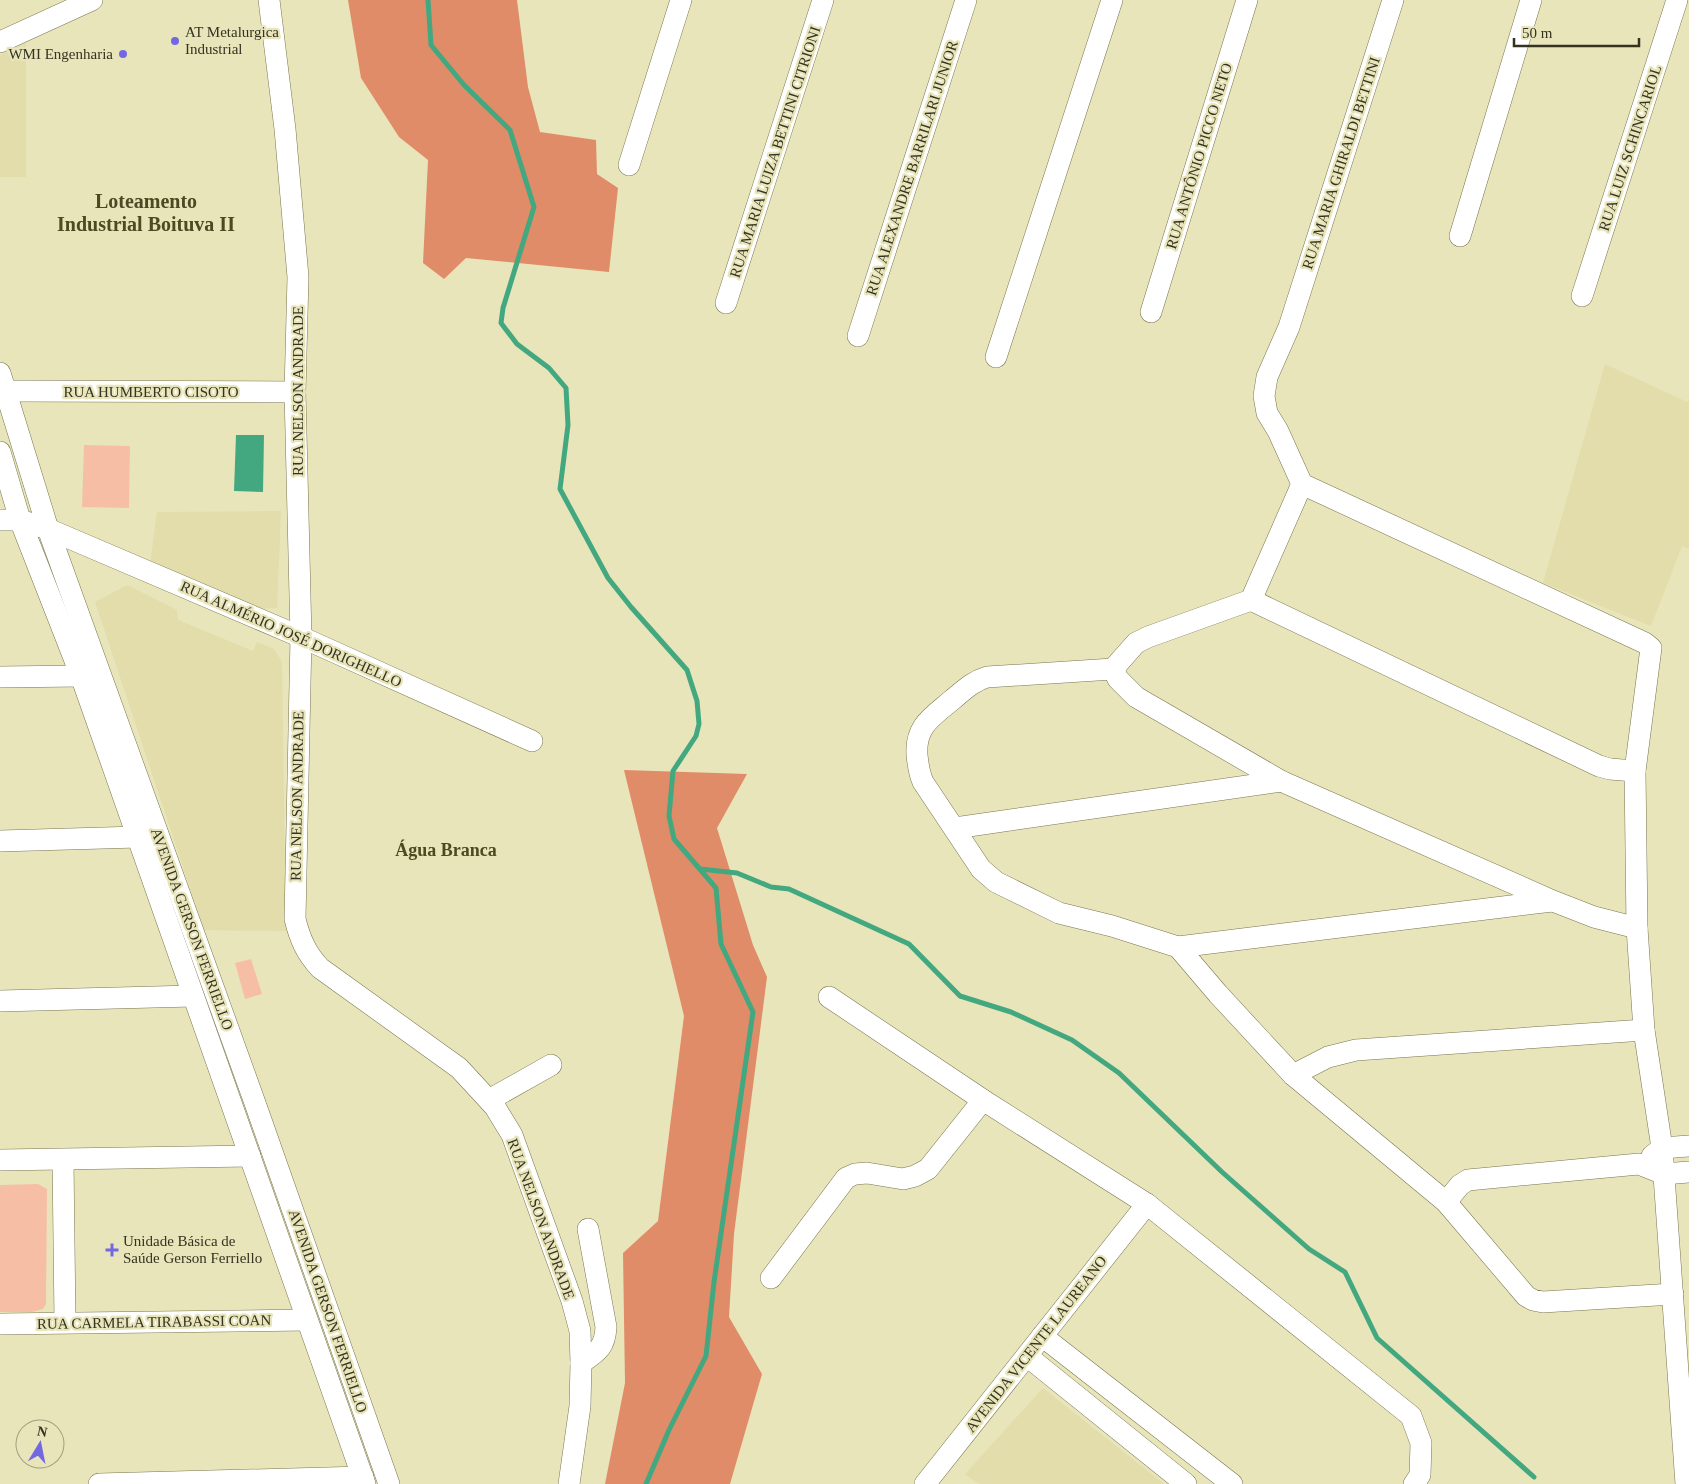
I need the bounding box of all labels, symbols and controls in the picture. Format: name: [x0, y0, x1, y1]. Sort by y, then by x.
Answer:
scale bar: [1514, 15, 1639, 47]
place label: AT Metalurgica Industrial: [185, 24, 279, 57]
street label: RUA MARIA LUIZA BETTINI CITRIONI: [727, 24, 823, 280]
text: 50 m: [1522, 25, 1553, 41]
marker: AT Metalurgica Industrial: [169, 35, 181, 47]
street label: RUA ALEXANDRE BARRILARI JUNIOR: [863, 39, 961, 297]
place label: WMI Engenharia: [8, 46, 113, 62]
marker: WMI Engenharia: [117, 48, 129, 60]
street label: RUA MARIA GHIRALDI BETTINI: [1299, 55, 1383, 271]
street label: RUA ANTÔNIO PICCO NETO: [1163, 61, 1235, 251]
street label: RUA LUIZ SCHINCARIOL: [1596, 63, 1664, 233]
district label: Loteamento Industrial Boituva II: [57, 190, 235, 235]
street label: RUA NELSON ANDRADE: [290, 306, 306, 476]
street label: RUA HUMBERTO CISOTO: [63, 384, 239, 400]
street label: RUA ALMÉRIO JOSÉ DORIGHELLO: [178, 578, 404, 690]
street label: RUA NELSON ANDRADE: [288, 711, 306, 881]
street label: AVENIDA GERSON FERRIELLO: [148, 826, 236, 1032]
district label: Água Branca: [395, 839, 497, 860]
street label: RUA NELSON ANDRADE: [504, 1136, 578, 1302]
street label: AVENIDA GERSON FERRIELLO: [286, 1207, 370, 1415]
place label: Unidade Básica de Saúde Gerson Ferriello: [123, 1233, 262, 1266]
marker: Unidade Básica de Saúde Gerson Ferriello: [105, 1243, 119, 1257]
street label: AVENIDA VICENTE LAUREANO: [962, 1252, 1110, 1435]
street label: RUA CARMELA TIRABASSI COAN: [37, 1312, 271, 1332]
north arrow: [15, 1419, 65, 1469]
text: N: [36, 1423, 48, 1440]

